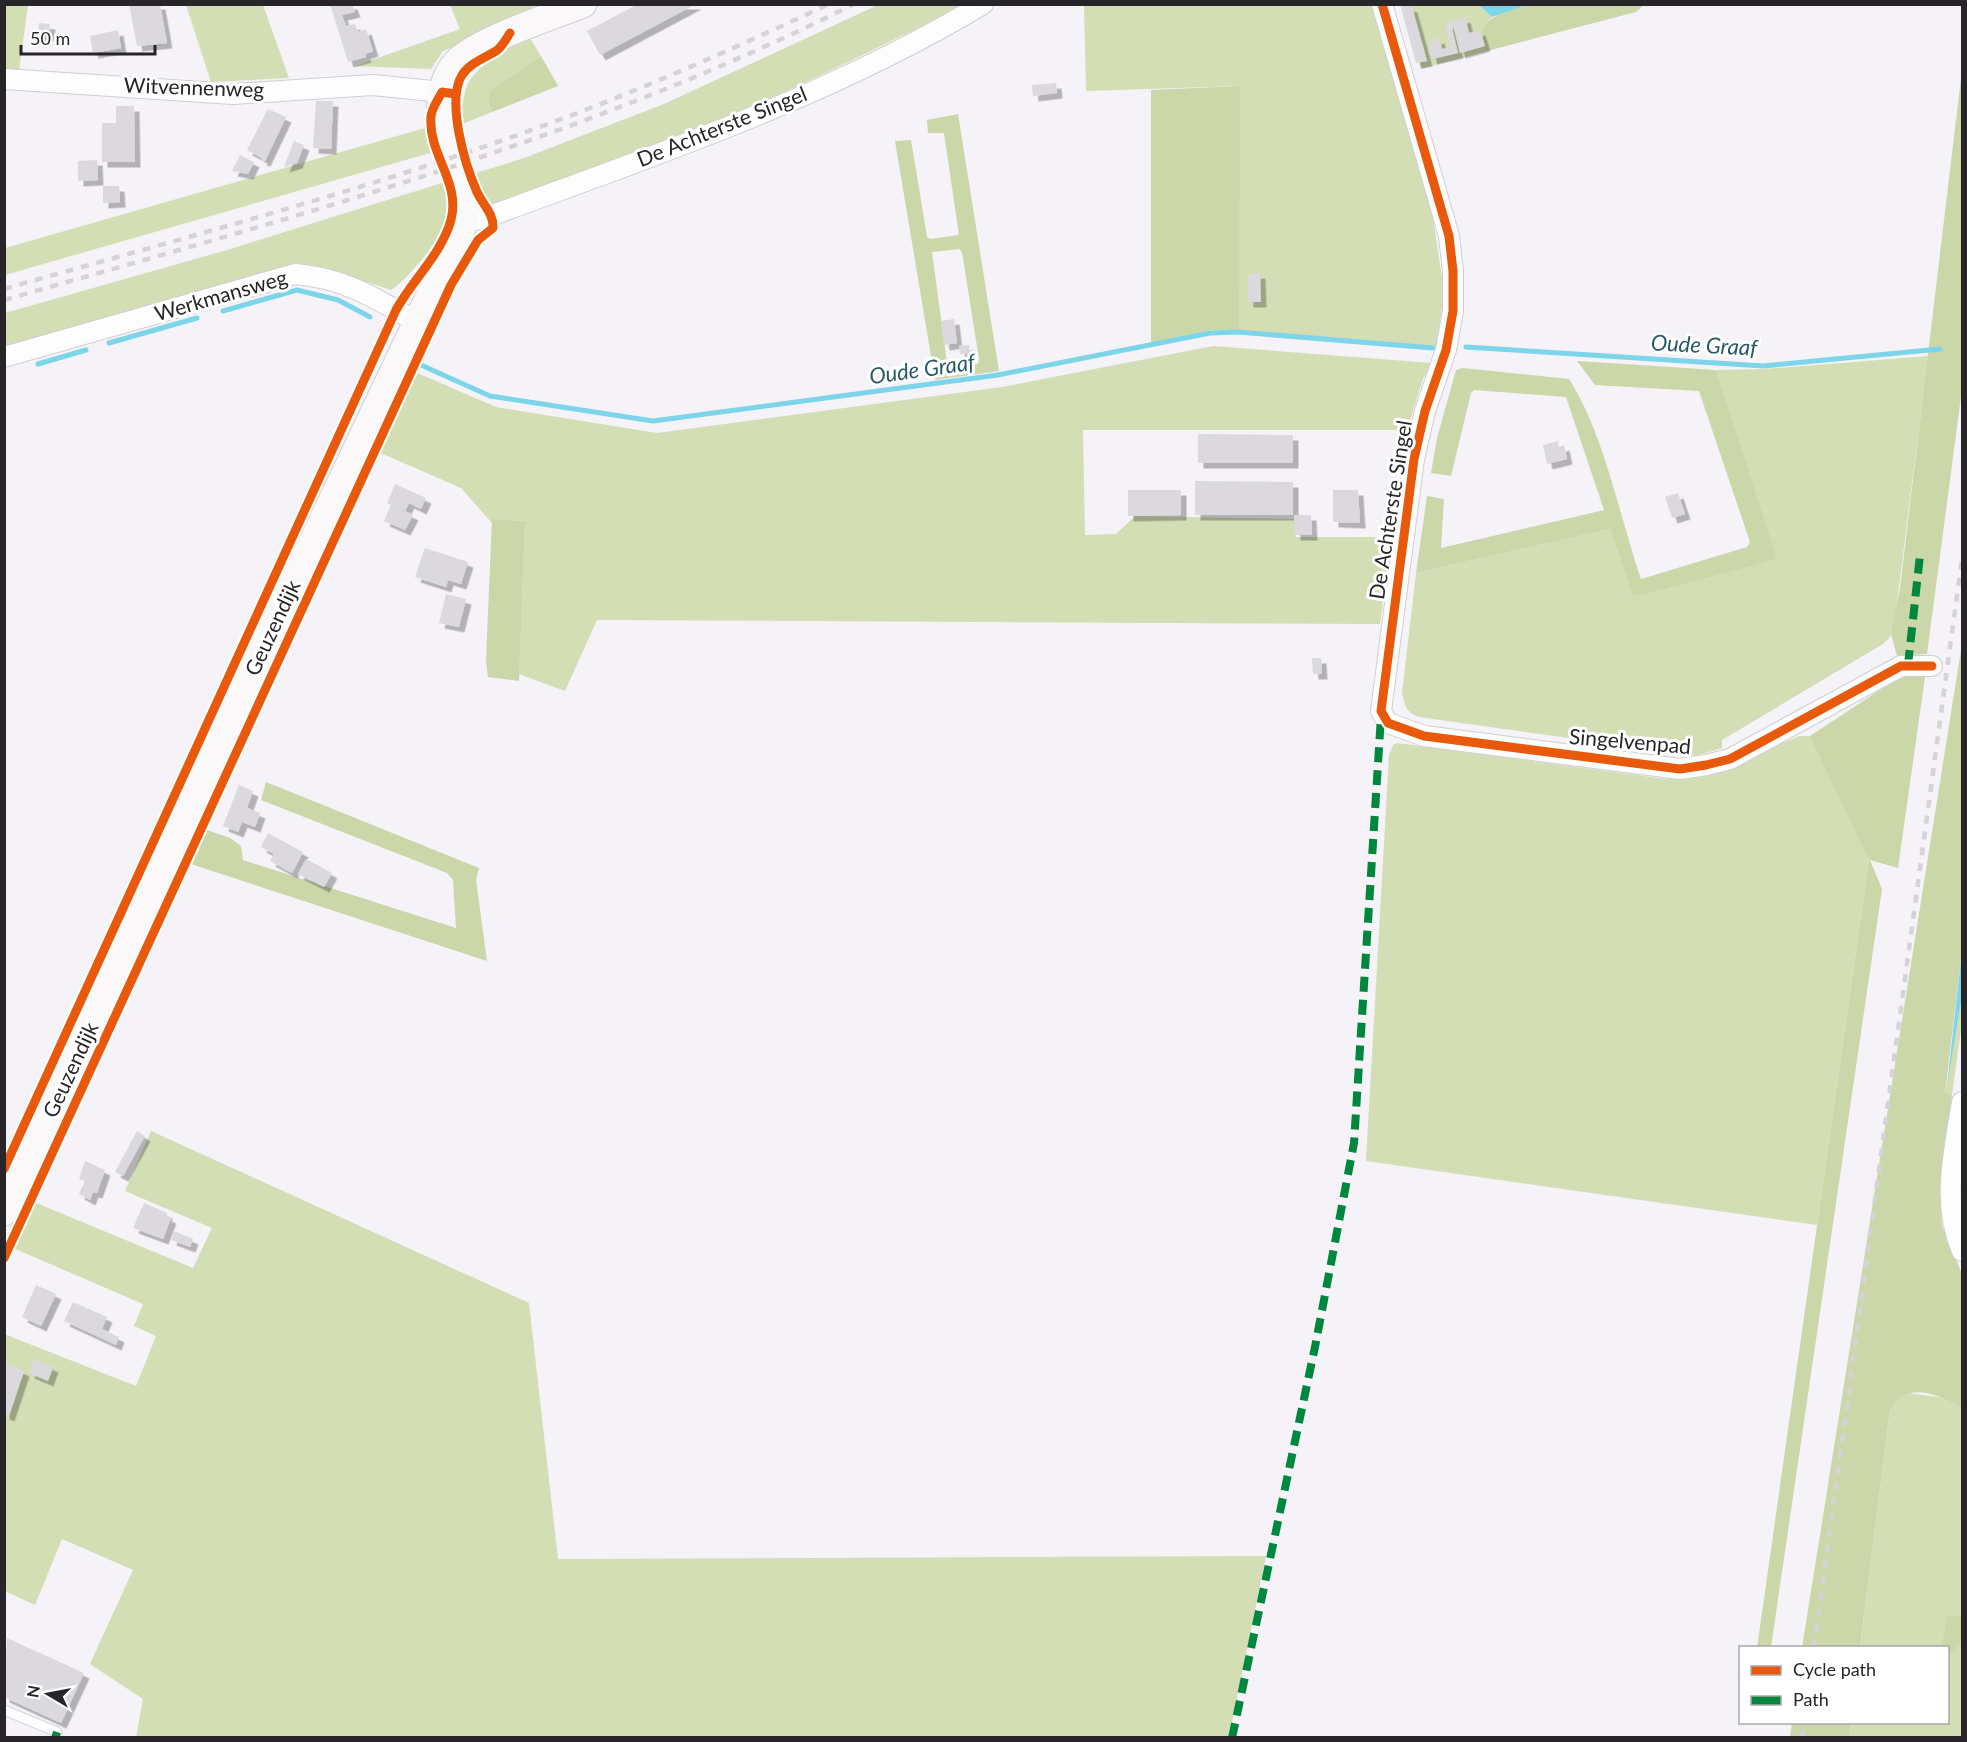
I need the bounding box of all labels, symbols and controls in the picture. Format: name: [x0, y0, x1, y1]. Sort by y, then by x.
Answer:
scale bar: [21, 18, 154, 56]
text: 50 m: [30, 27, 70, 49]
street label: Witvennenweg: [123, 72, 265, 101]
street label: De Achterste Singel: [633, 80, 810, 171]
street label: Werkmansweg: [151, 264, 290, 325]
water label: Oude Graaf: [1650, 328, 1760, 361]
water label: Oude Graaf: [867, 347, 978, 389]
street label: De Achterste Singel: [1363, 418, 1416, 601]
street label: Geuzendijk: [239, 575, 305, 679]
street label: Singelvenpad: [1568, 723, 1692, 758]
street label: Geuzendijk: [37, 1017, 103, 1121]
legend: [1739, 1646, 1949, 1724]
text: Cycle path: [1793, 1658, 1876, 1680]
north arrow: [18, 1664, 78, 1724]
text: N: [22, 1684, 43, 1699]
text: Path: [1793, 1688, 1829, 1710]

